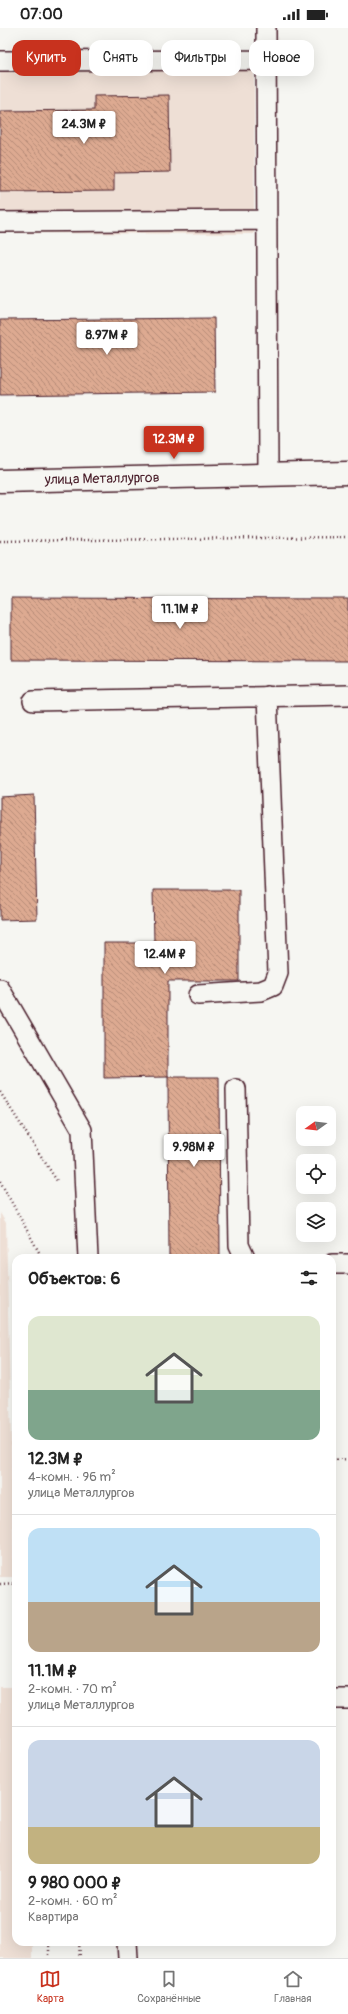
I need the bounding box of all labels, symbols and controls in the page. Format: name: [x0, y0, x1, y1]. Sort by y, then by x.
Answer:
text: 07:00: [20, 5, 63, 24]
chip: Купить: [12, 40, 81, 76]
chip: Снять: [89, 40, 153, 76]
chip: Фильтры: [161, 40, 241, 76]
chip: Новое: [249, 40, 314, 76]
pin: 24.3M ₽: [47, 111, 121, 145]
text: 24.3M ₽: [62, 116, 106, 132]
pin: 8.97M ₽: [70, 322, 144, 356]
text: 8.97M ₽: [86, 327, 128, 343]
pin: 12.3M ₽: [137, 426, 211, 460]
text: 12.3M ₽: [153, 431, 195, 447]
street label: улица Металлургов: [43, 469, 160, 488]
pin: 11.1M ₽: [143, 596, 217, 630]
text: 11.1M ₽: [161, 601, 199, 617]
pin: 12.4M ₽: [128, 941, 202, 975]
text: 12.4M ₽: [144, 946, 186, 962]
north arrow: [296, 1106, 336, 1146]
map controls: [296, 1106, 336, 1242]
pin: 9.98M ₽: [157, 1134, 231, 1168]
text: 9.98M ₽: [173, 1139, 215, 1155]
button: locate: [296, 1154, 336, 1194]
button: layers: [296, 1202, 336, 1242]
icon: filters: [298, 1267, 320, 1289]
text: Объектов: 6: [28, 1268, 120, 1289]
icon: home: [138, 1342, 210, 1414]
text: 12.3M ₽: [28, 1448, 84, 1469]
text: 4-комн. · 96 m²: [28, 1469, 116, 1485]
text: улица Металлургов: [28, 1485, 135, 1501]
icon: home: [138, 1554, 210, 1626]
text: 11.1M ₽: [28, 1660, 78, 1681]
text: 2-комн. · 70 m²: [28, 1681, 117, 1697]
text: улица Металлургов: [28, 1697, 135, 1713]
icon: home: [138, 1766, 210, 1838]
text: 9 980 000 ₽: [28, 1872, 122, 1893]
text: 2-комн. · 60 m²: [28, 1893, 118, 1909]
text: Квартира: [28, 1909, 79, 1925]
tab: Карта: [37, 1968, 64, 2005]
tab: Сохранённые: [137, 1968, 201, 2005]
tab: Главная: [274, 1968, 311, 2005]

